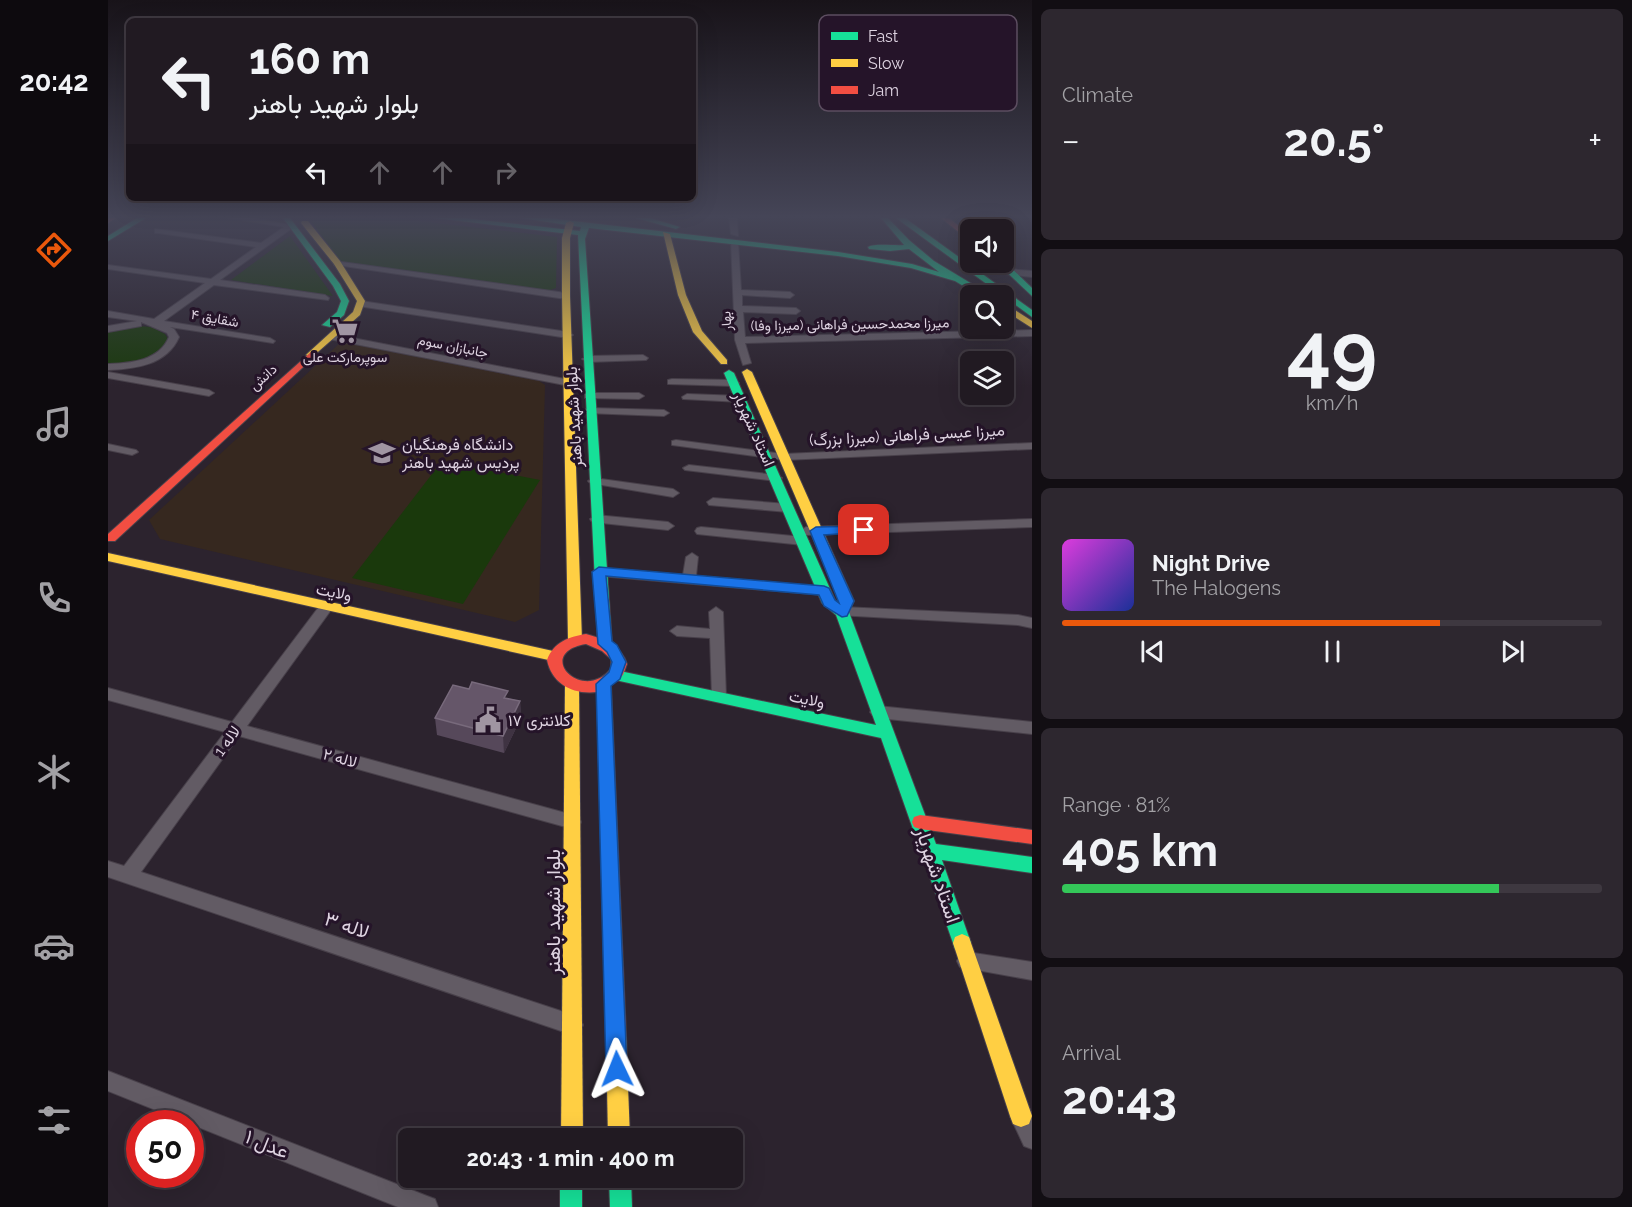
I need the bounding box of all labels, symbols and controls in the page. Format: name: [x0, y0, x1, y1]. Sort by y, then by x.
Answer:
legend: [819, 15, 1017, 111]
text: Fast: [868, 27, 899, 46]
text: 160 m: [249, 35, 370, 84]
icon: left: [150, 42, 228, 120]
text: Slow: [868, 54, 904, 73]
text: 20:42: [19, 66, 89, 97]
text: Jam: [868, 81, 899, 100]
text: Climate: [1062, 83, 1133, 107]
text: بلوار شهید باهنر: [249, 88, 419, 119]
text: 20.5°: [1284, 114, 1384, 167]
text: −: [1062, 121, 1080, 160]
text: +: [1588, 121, 1602, 160]
icon: left: [300, 156, 333, 189]
icon: ahead: [363, 156, 396, 189]
icon: ahead: [426, 156, 459, 189]
icon: right: [489, 156, 522, 189]
map controls: [960, 219, 1014, 405]
button: sound: [960, 219, 1014, 273]
icon: directions: [33, 229, 75, 271]
button: search: [960, 285, 1014, 339]
street label: شقایق ۴: [190, 306, 240, 331]
text: 49: [1287, 306, 1377, 397]
street label: بهار: [717, 311, 736, 332]
street label: میرزا محمدحسین فراهانی (میرزا وفا): [751, 314, 949, 335]
supermarket icon: سوپرمارکت علی: [330, 316, 360, 346]
street label: جانبازان سوم: [416, 331, 490, 362]
place label: سوپرمارکت علی: [303, 349, 387, 367]
button: layers: [960, 351, 1014, 405]
street label: دانش: [246, 360, 281, 394]
street label: بلوار شهید باهنر: [562, 366, 587, 469]
street label: استاد شهریار: [728, 388, 779, 470]
text: km/h: [1306, 391, 1358, 415]
icon: music: [33, 403, 75, 445]
street label: میرزا عیسی فراهانی (میرزا بزرگ): [809, 420, 1005, 451]
place label: دانشگاه فرهنگیان پردیس شهید باهنر: [401, 435, 520, 474]
school or university icon: دانشگاه فرهنگیان پردیس شهید باهنر: [367, 438, 397, 468]
pin: [838, 504, 889, 555]
icon: arrive: [847, 513, 880, 546]
text: Night Drive: [1152, 550, 1270, 576]
text: The Halogens: [1152, 576, 1281, 600]
icon: phone: [33, 577, 75, 619]
street label: ولایت: [314, 579, 354, 606]
icon: previous: [1136, 635, 1169, 668]
icon: pause: [1316, 635, 1349, 668]
icon: next: [1496, 635, 1529, 668]
street label: ولایت: [787, 686, 827, 713]
public building icon: کلانتری ۱۷: [473, 705, 503, 735]
place label: کلانتری ۱۷: [508, 711, 571, 731]
street label: لاله 1: [210, 722, 244, 760]
street label: لاله ۲: [321, 744, 359, 772]
icon: climate: [33, 751, 75, 793]
text: Range · 81%: [1062, 793, 1170, 817]
street label: استاد شهریار: [909, 823, 966, 926]
text: 405 km: [1062, 824, 1218, 877]
street label: بلوار شهید باهنر: [541, 849, 566, 976]
street label: لاله ۳: [321, 906, 373, 944]
icon: car: [33, 925, 75, 967]
position arrow: [585, 1037, 649, 1101]
text: Arrival: [1062, 1041, 1121, 1065]
text: 20:43: [1062, 1072, 1177, 1125]
icon: filters: [33, 1099, 75, 1141]
speed limit sign: 50: [126, 1110, 204, 1188]
street label: عدل ۱: [242, 1124, 292, 1164]
text: 20:43 · 1 min · 400 m: [466, 1145, 675, 1171]

